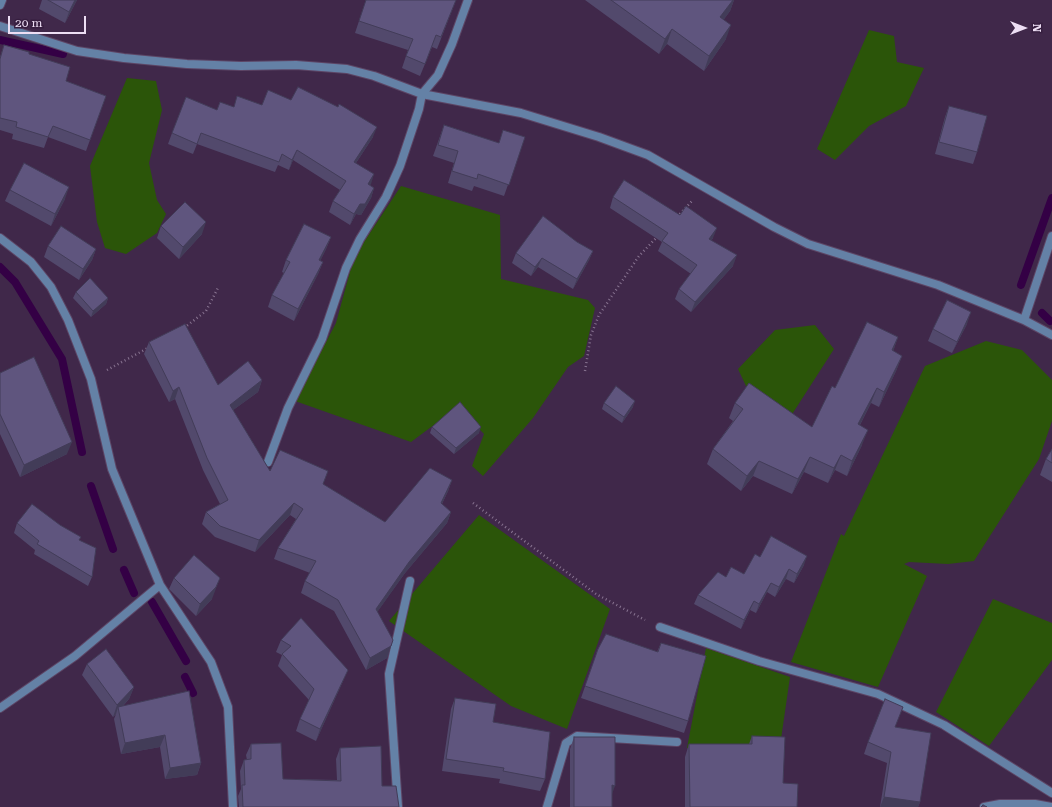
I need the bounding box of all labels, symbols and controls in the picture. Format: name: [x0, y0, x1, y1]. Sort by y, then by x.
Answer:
scale bar: [10, 8, 88, 34]
north arrow: [1004, 8, 1044, 48]
text: 20 m: [15, 16, 42, 30]
text: N: [1030, 24, 1043, 32]

